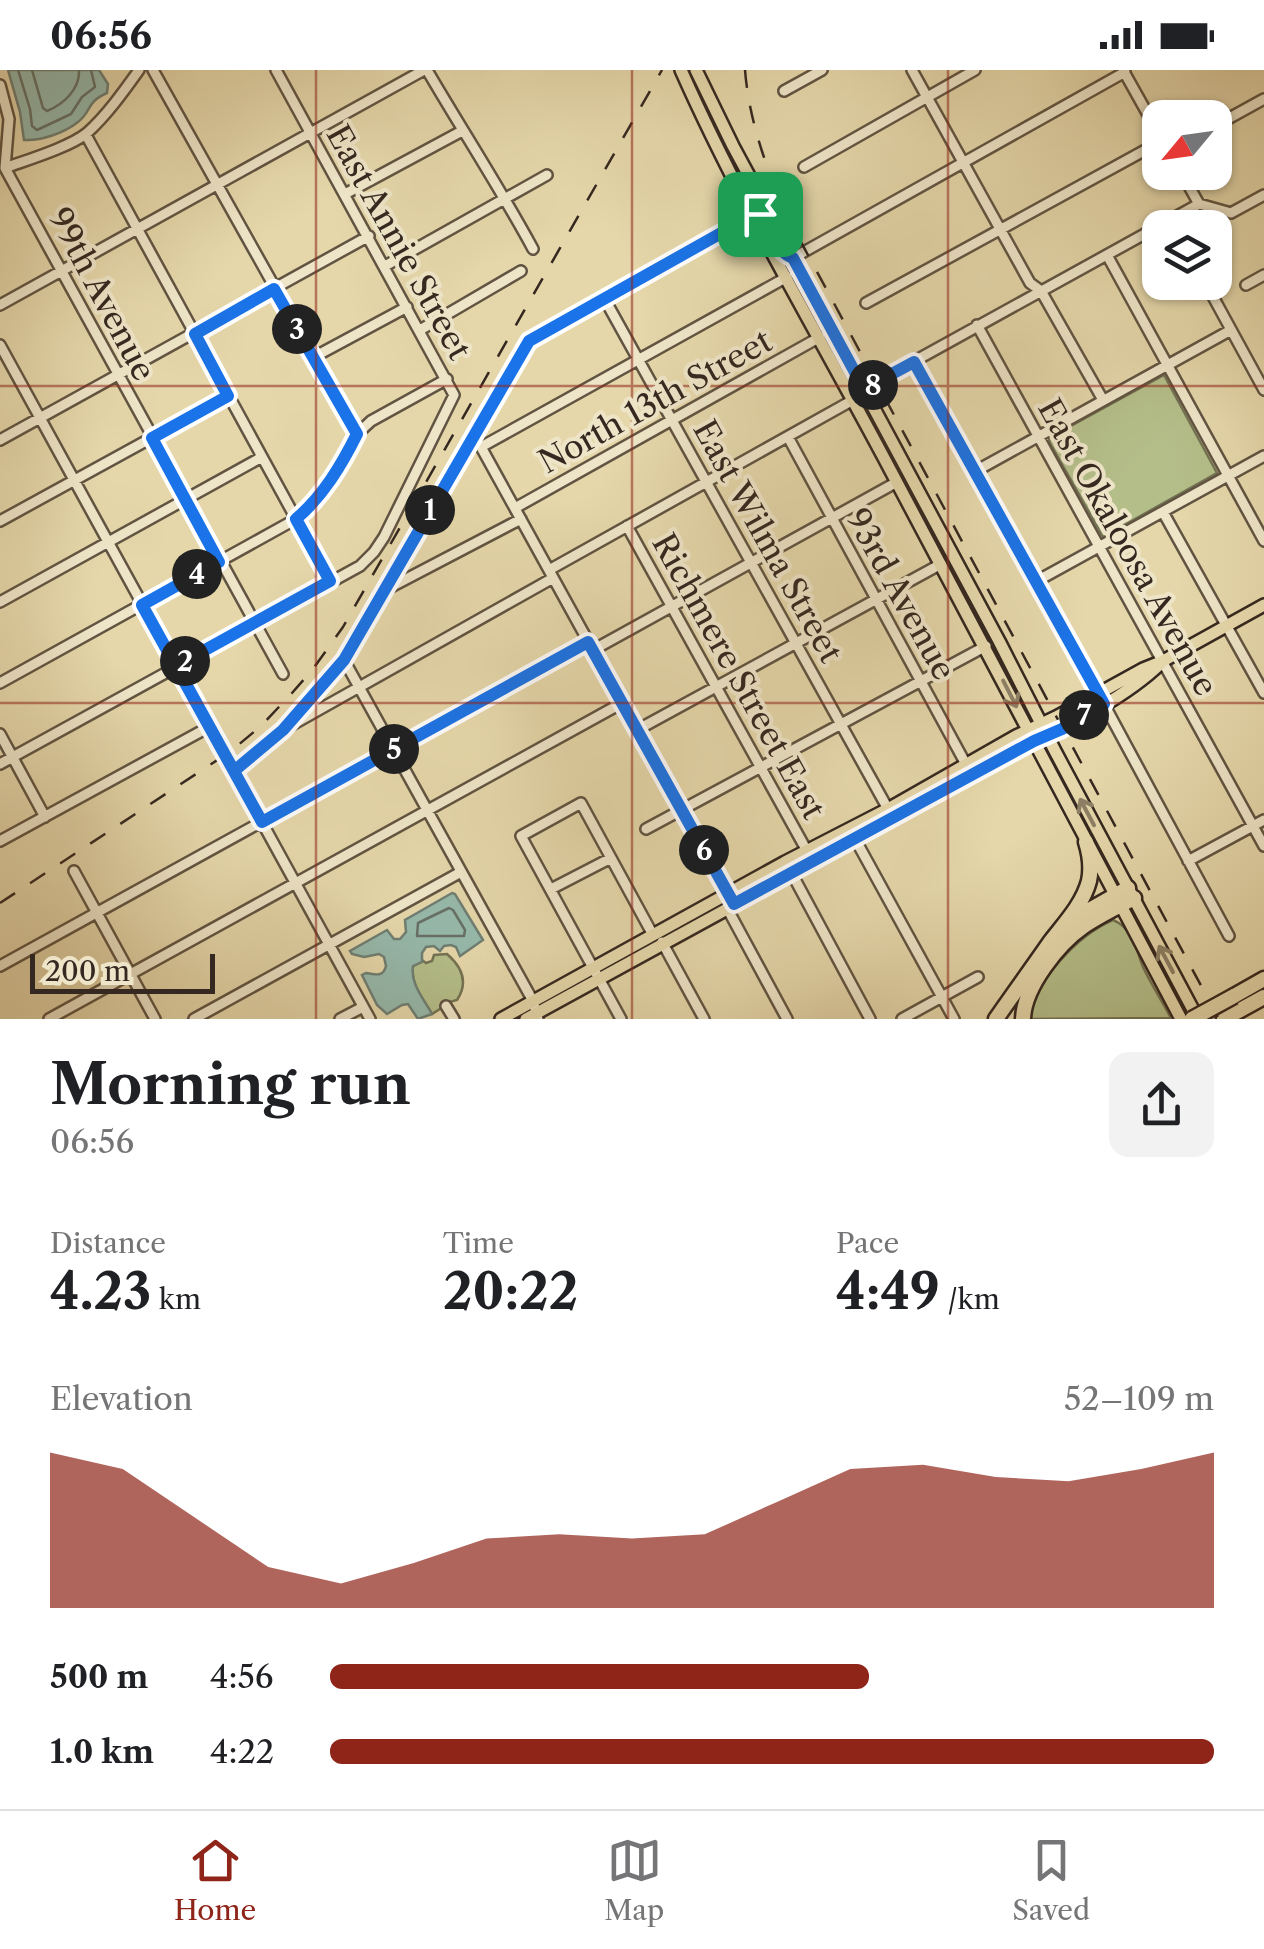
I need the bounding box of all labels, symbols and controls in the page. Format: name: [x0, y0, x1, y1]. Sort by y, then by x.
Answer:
text: 06:56: [50, 12, 152, 59]
north arrow: [1142, 100, 1232, 190]
map controls: [1142, 100, 1232, 300]
street label: East Annie Street: [318, 118, 480, 367]
pin: [718, 172, 803, 257]
icon: arrive: [733, 187, 788, 242]
street label: 99th Avenue: [40, 201, 164, 387]
button: layers: [1142, 210, 1232, 300]
pin: 3: [272, 304, 322, 354]
text: 3: [289, 312, 305, 346]
street label: North 13th Street: [532, 321, 779, 481]
pin: 8: [848, 360, 898, 410]
text: 8: [864, 368, 882, 402]
street label: East Okaloosa Avenue: [1030, 392, 1226, 702]
street label: East Wilma Street: [685, 413, 851, 670]
pin: 1: [405, 485, 455, 535]
text: 1: [424, 493, 436, 527]
street label: 93rd Avenue: [838, 502, 964, 686]
street label: Richmere Street East: [644, 526, 834, 826]
pin: 4: [172, 549, 222, 599]
text: 4: [189, 557, 205, 591]
pin: 2: [160, 636, 210, 686]
text: 2: [177, 644, 193, 678]
one-way arrow: [1001, 678, 1020, 708]
pin: 7: [1059, 690, 1109, 740]
text: 7: [1077, 698, 1091, 732]
pin: 5: [369, 724, 419, 774]
text: 5: [386, 732, 402, 766]
one-way arrow: [1077, 798, 1097, 828]
pin: 6: [679, 825, 729, 875]
text: 6: [696, 833, 712, 867]
one-way arrow: [1156, 944, 1175, 974]
scale bar: [30, 949, 215, 994]
text: 200 m: [45, 954, 130, 988]
text: Morning run: [50, 1051, 411, 1118]
button: share: [1109, 1052, 1214, 1157]
text: 06:56: [50, 1122, 134, 1161]
text: Distance: [50, 1226, 166, 1260]
text: Time: [443, 1226, 514, 1260]
text: Pace: [836, 1226, 899, 1260]
text: 4.23: [50, 1260, 151, 1322]
text: 20:22: [443, 1260, 578, 1322]
text: 4:49: [836, 1260, 940, 1322]
text: km: [151, 1282, 201, 1316]
text: /km: [940, 1282, 1000, 1316]
text: Elevation: [50, 1379, 193, 1418]
text: 52–109 m: [1064, 1379, 1214, 1418]
text: 500 m: [50, 1657, 148, 1696]
text: 4:56: [210, 1657, 274, 1696]
text: 1.0 km: [50, 1732, 154, 1771]
text: 4:22: [210, 1732, 274, 1771]
tab: Home: [174, 1833, 256, 1927]
tab: Map: [604, 1833, 664, 1927]
tab: Saved: [1012, 1833, 1090, 1927]

